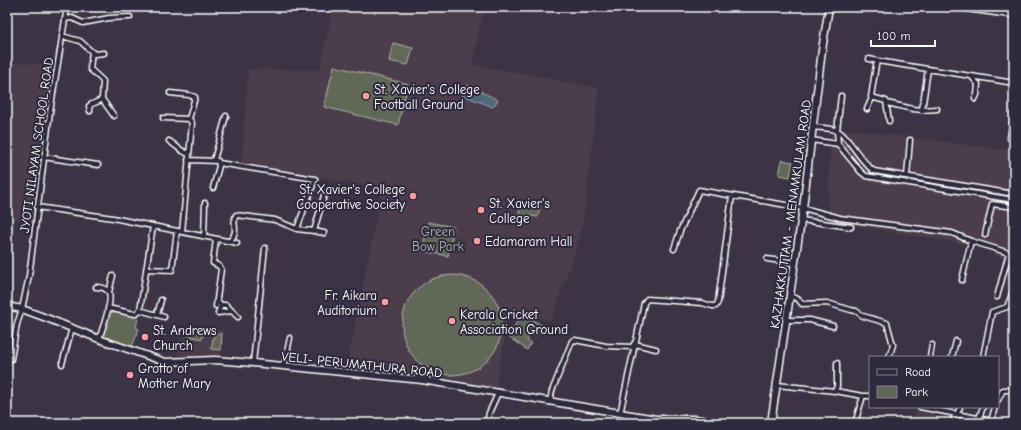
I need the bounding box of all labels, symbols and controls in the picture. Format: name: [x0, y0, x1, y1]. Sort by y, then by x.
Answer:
scale bar: [871, 22, 935, 48]
text: 100 m: [877, 29, 910, 43]
street label: JYOTI NILAYAM SCHOOL ROAD: [17, 56, 56, 234]
place label: St. Xavier's College Football Ground: [374, 82, 480, 112]
marker: St. Xavier's College Football Ground: [361, 91, 371, 101]
street label: KAZHAKKUTTAM - MENAMKULAM ROAD: [767, 99, 814, 330]
place label: St. Xavier's College Cooperative Society: [296, 182, 405, 212]
marker: St. Xavier's College Cooperative Society: [408, 191, 418, 201]
place label: St. Xavier's College: [489, 196, 550, 226]
marker: St. Xavier's College: [476, 205, 486, 215]
park label: Green Bow Park: [412, 224, 465, 254]
place label: Edamaram Hall: [485, 234, 572, 249]
marker: Edamaram Hall: [472, 236, 482, 246]
place label: Fr. Aikara Auditorium: [317, 288, 377, 318]
marker: Fr. Aikara Auditorium: [380, 297, 390, 307]
place label: Kerala Cricket Association Ground: [460, 307, 568, 337]
marker: Kerala Cricket Association Ground: [447, 316, 457, 326]
place label: St. Andrews Church: [153, 323, 216, 353]
marker: St. Andrews Church: [140, 332, 150, 342]
street label: VELI- PERUMATHURA ROAD: [281, 349, 443, 380]
legend: [869, 356, 999, 408]
place label: Grotto of Mother Mary: [138, 361, 211, 391]
text: Road: [905, 365, 931, 379]
marker: Grotto of Mother Mary: [125, 370, 135, 380]
text: Park: [905, 385, 928, 399]

